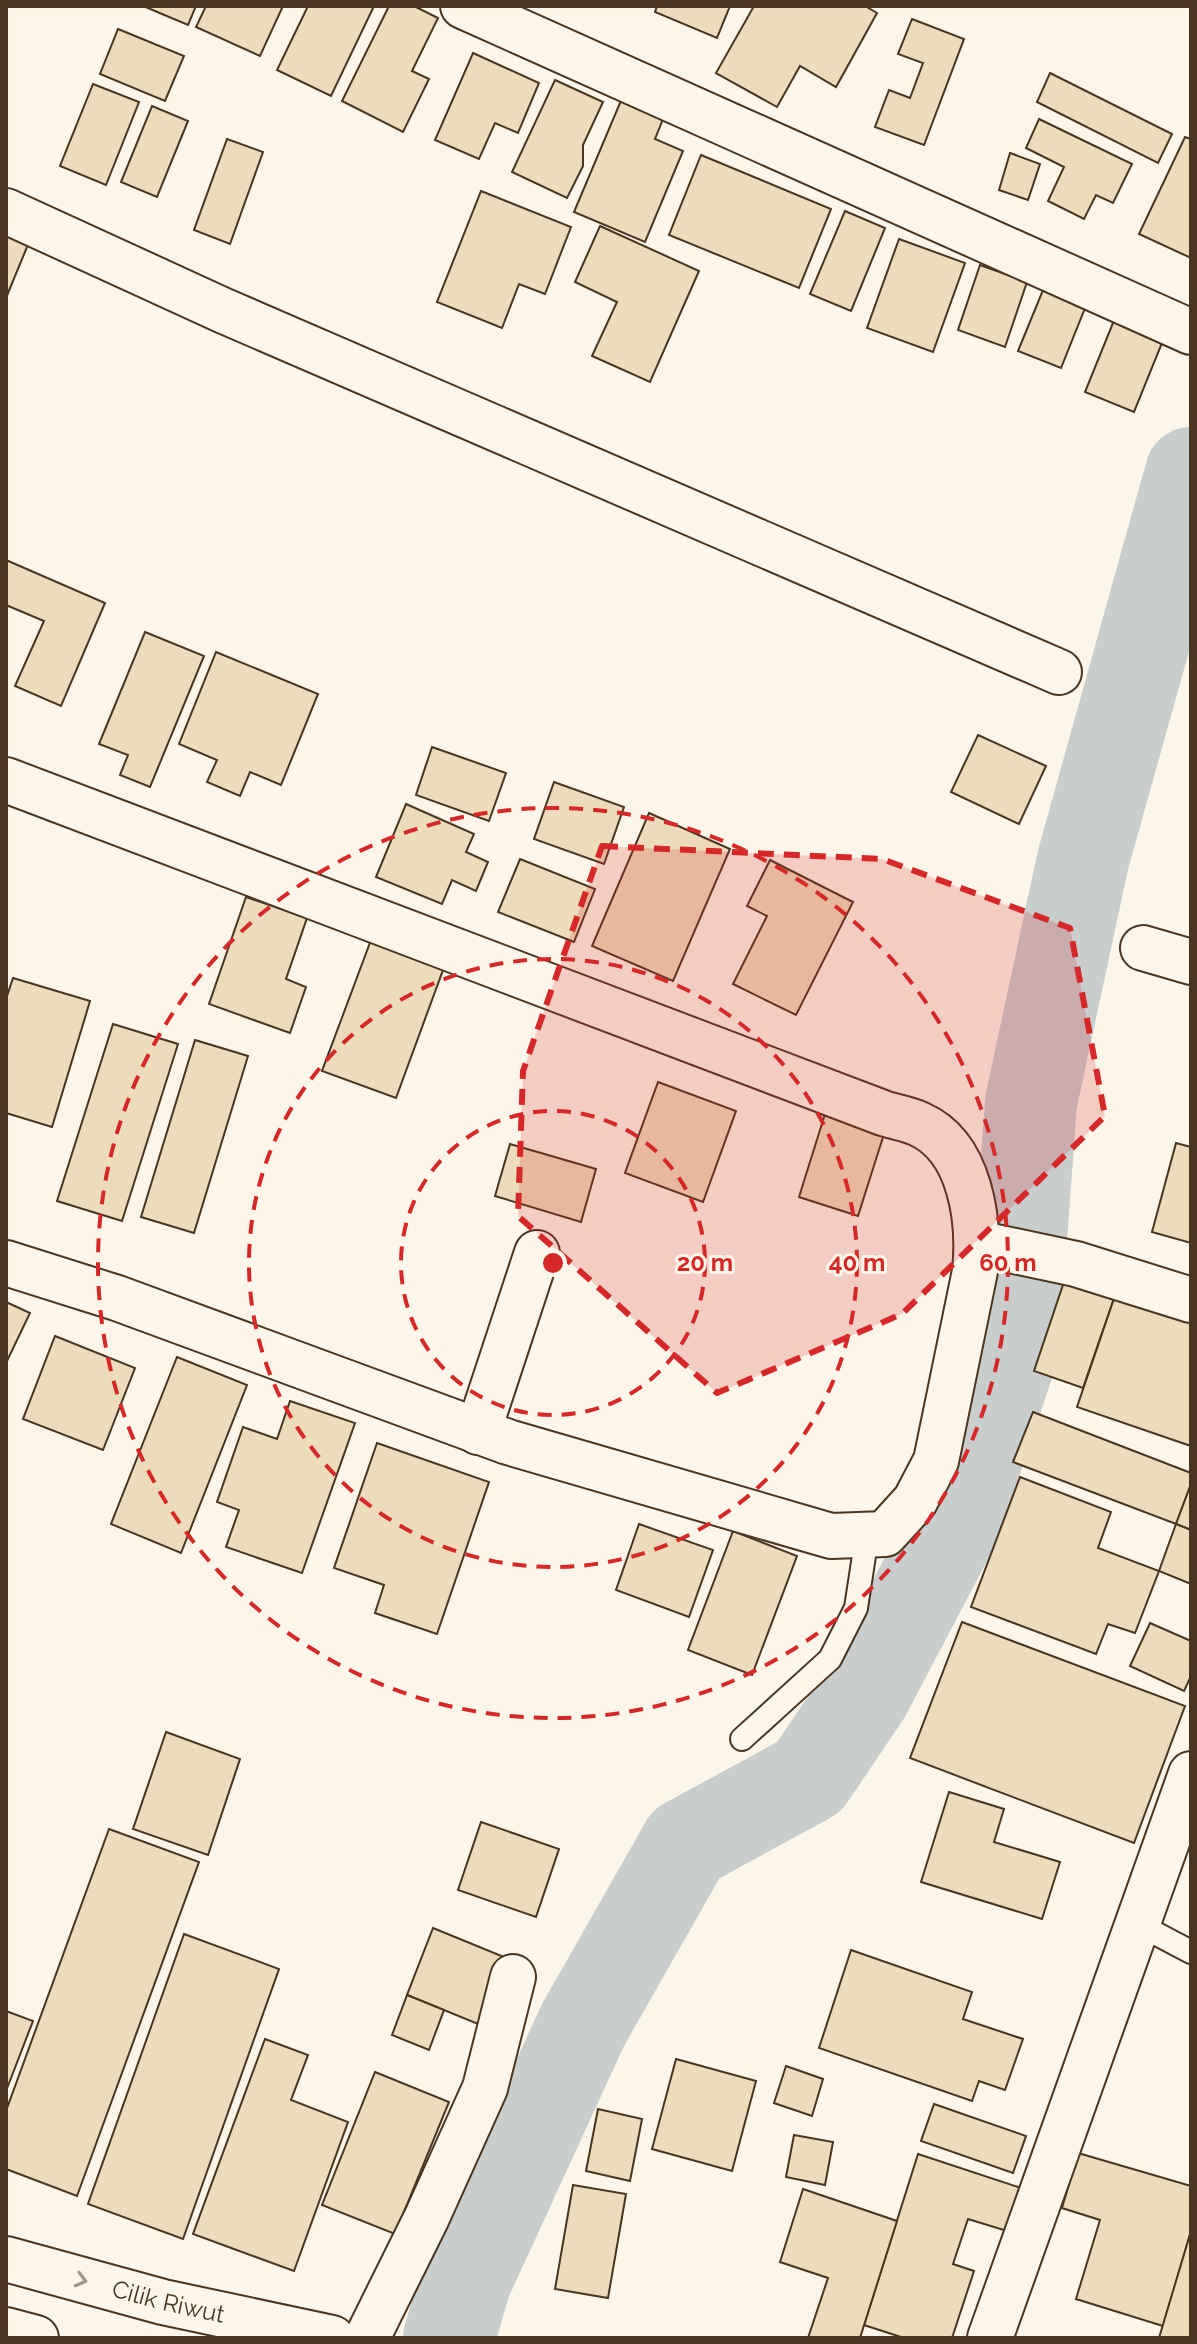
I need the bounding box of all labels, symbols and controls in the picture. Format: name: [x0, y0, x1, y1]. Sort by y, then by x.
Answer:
text: 20 m: [677, 1248, 733, 1277]
text: 40 m: [829, 1248, 885, 1277]
text: 60 m: [979, 1248, 1037, 1277]
centre of rings: [539, 1249, 567, 1277]
one-way arrow: [74, 2270, 88, 2287]
street label: Cilik Riwut: [109, 2274, 227, 2329]

